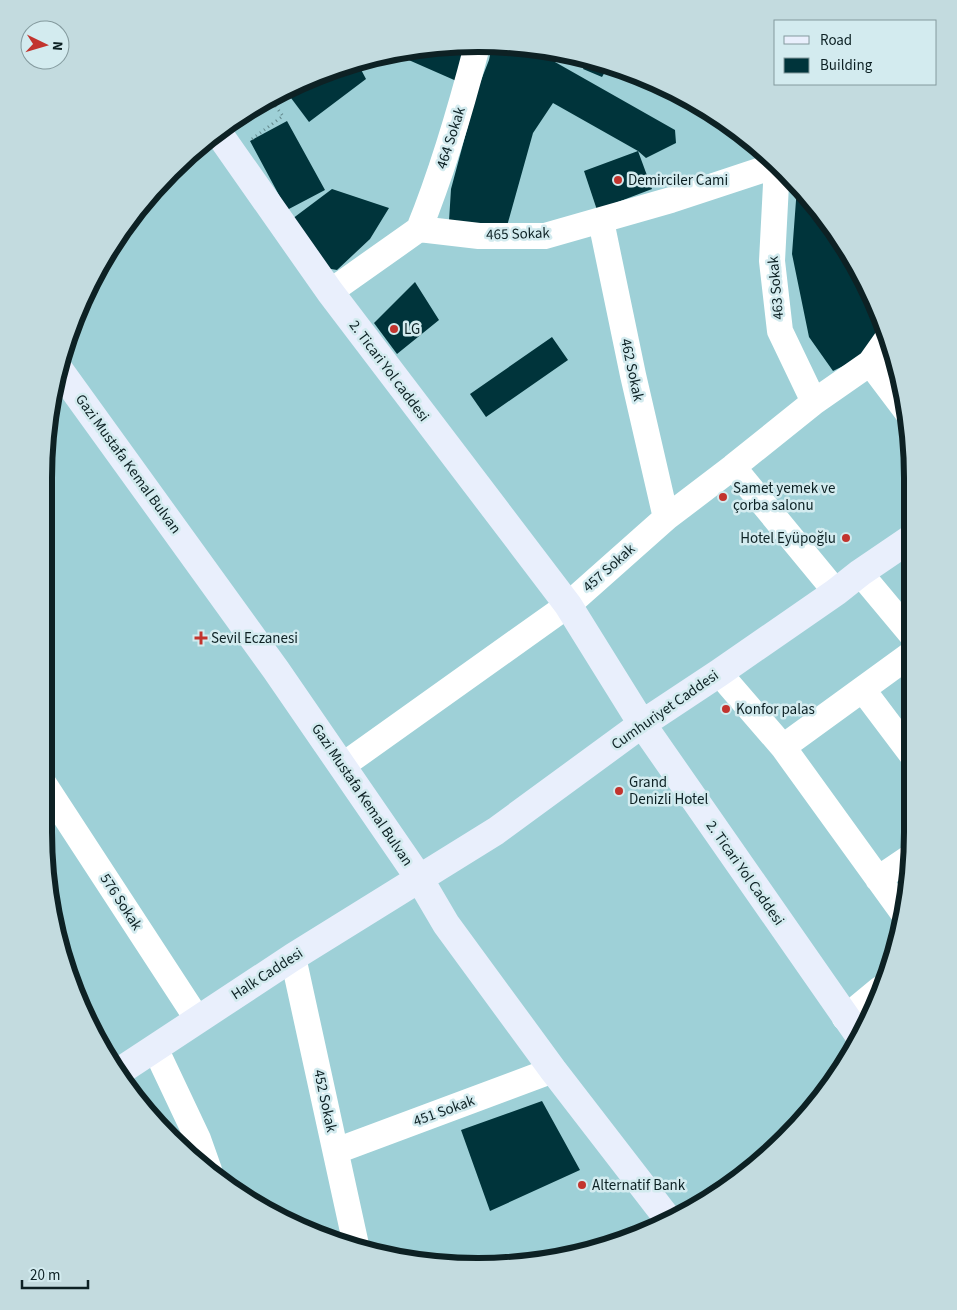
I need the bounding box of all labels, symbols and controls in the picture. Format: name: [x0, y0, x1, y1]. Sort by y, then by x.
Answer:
north arrow: [20, 20, 70, 70]
legend: [774, 20, 937, 85]
text: Road: [820, 30, 852, 51]
text: N: [47, 41, 67, 52]
text: Building: [820, 55, 873, 76]
street label: 464 Sokak: [431, 104, 471, 172]
place label: Demirciler Cami: [628, 170, 728, 191]
marker: Demirciler Cami: [612, 174, 624, 186]
street label: 465 Sokak: [486, 222, 551, 246]
street label: 463 Sokak: [763, 255, 789, 321]
street label: 2. Ticari Yol caddesi: [344, 316, 434, 426]
place label: LG: [404, 319, 420, 340]
marker: LG: [388, 323, 400, 335]
street label: 462 Sokak: [615, 337, 649, 404]
street label: Gazi Mustafa Kemal Bulvan: [70, 390, 186, 538]
place label: Samet yemek ve çorba salonu: [733, 478, 835, 516]
marker: Samet yemek ve çorba salonu: [717, 491, 729, 503]
place label: Hotel Eyüpoğlu: [740, 528, 836, 549]
marker: Hotel Eyüpoğlu: [840, 532, 852, 544]
street label: 457 Sokak: [578, 538, 640, 597]
place label: Sevil Eczanesi: [211, 628, 298, 649]
marker: Sevil Eczanesi: [195, 632, 207, 644]
street label: Cumhuriyet Caddesi: [607, 665, 723, 755]
place label: Konfor palas: [736, 699, 815, 720]
marker: Konfor palas: [720, 703, 732, 715]
street label: Gazi Mustafa Kemal Bulvan: [306, 719, 418, 871]
place label: Grand Denizli Hotel: [629, 772, 708, 810]
marker: Grand Denizli Hotel: [613, 785, 625, 797]
street label: 2. Ticari Yol Caddesi: [701, 816, 789, 930]
street label: 576 Sokak: [95, 870, 147, 935]
street label: Halk Caddesi: [227, 943, 307, 1005]
street label: 452 Sokak: [308, 1068, 342, 1135]
street label: 451 Sokak: [410, 1090, 478, 1132]
place label: Alternatif Bank: [592, 1175, 686, 1196]
marker: Alternatif Bank: [576, 1179, 588, 1191]
scale bar: [22, 1258, 89, 1290]
text: 20 m: [30, 1265, 60, 1286]

